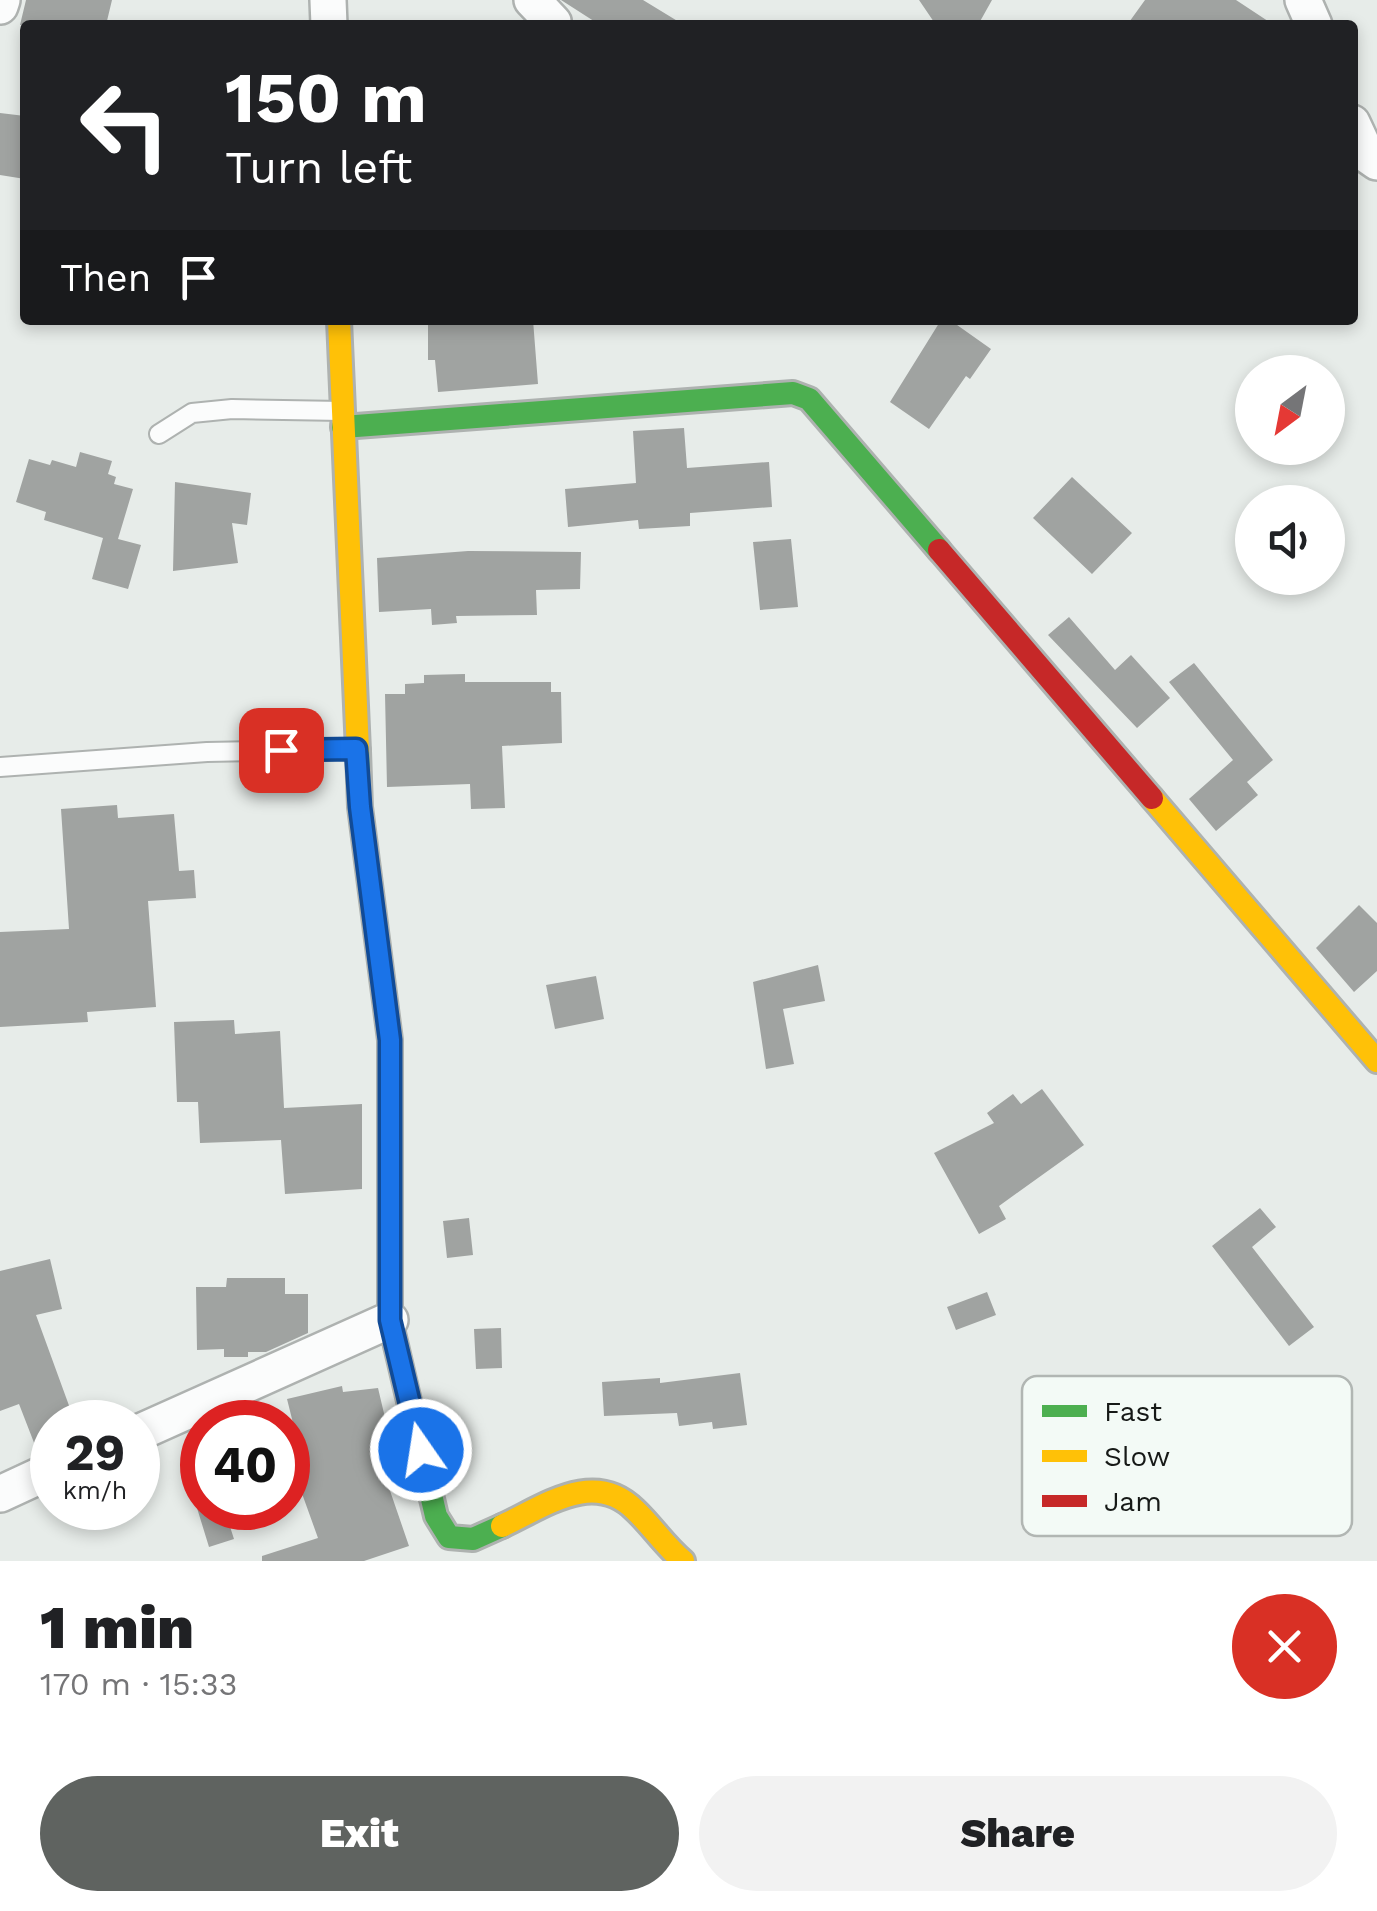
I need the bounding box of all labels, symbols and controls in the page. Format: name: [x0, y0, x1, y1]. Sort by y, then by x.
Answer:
text: 150 m: [225, 57, 427, 139]
icon: left: [60, 60, 190, 190]
text: Turn left: [225, 141, 412, 194]
icon: arrive: [171, 250, 226, 305]
text: Then: [60, 256, 151, 300]
north arrow: [1235, 355, 1345, 465]
map controls: [1235, 355, 1345, 595]
button: sound: [1235, 485, 1345, 595]
pin: [239, 708, 324, 793]
icon: arrive: [254, 723, 309, 778]
legend: [1022, 1376, 1352, 1536]
text: Fast: [1104, 1395, 1162, 1428]
position arrow: [369, 1398, 473, 1502]
speed limit sign: 40: [180, 1400, 310, 1530]
text: 29: [65, 1423, 125, 1482]
text: Slow: [1104, 1440, 1170, 1473]
text: km/h: [63, 1476, 127, 1505]
text: Jam: [1104, 1485, 1162, 1518]
text: 1 min: [40, 1592, 194, 1663]
button: close: [1232, 1594, 1337, 1699]
text: 170 m · 15:33: [40, 1665, 237, 1703]
button: Exit: [40, 1776, 679, 1891]
button: Share: [699, 1776, 1337, 1891]

